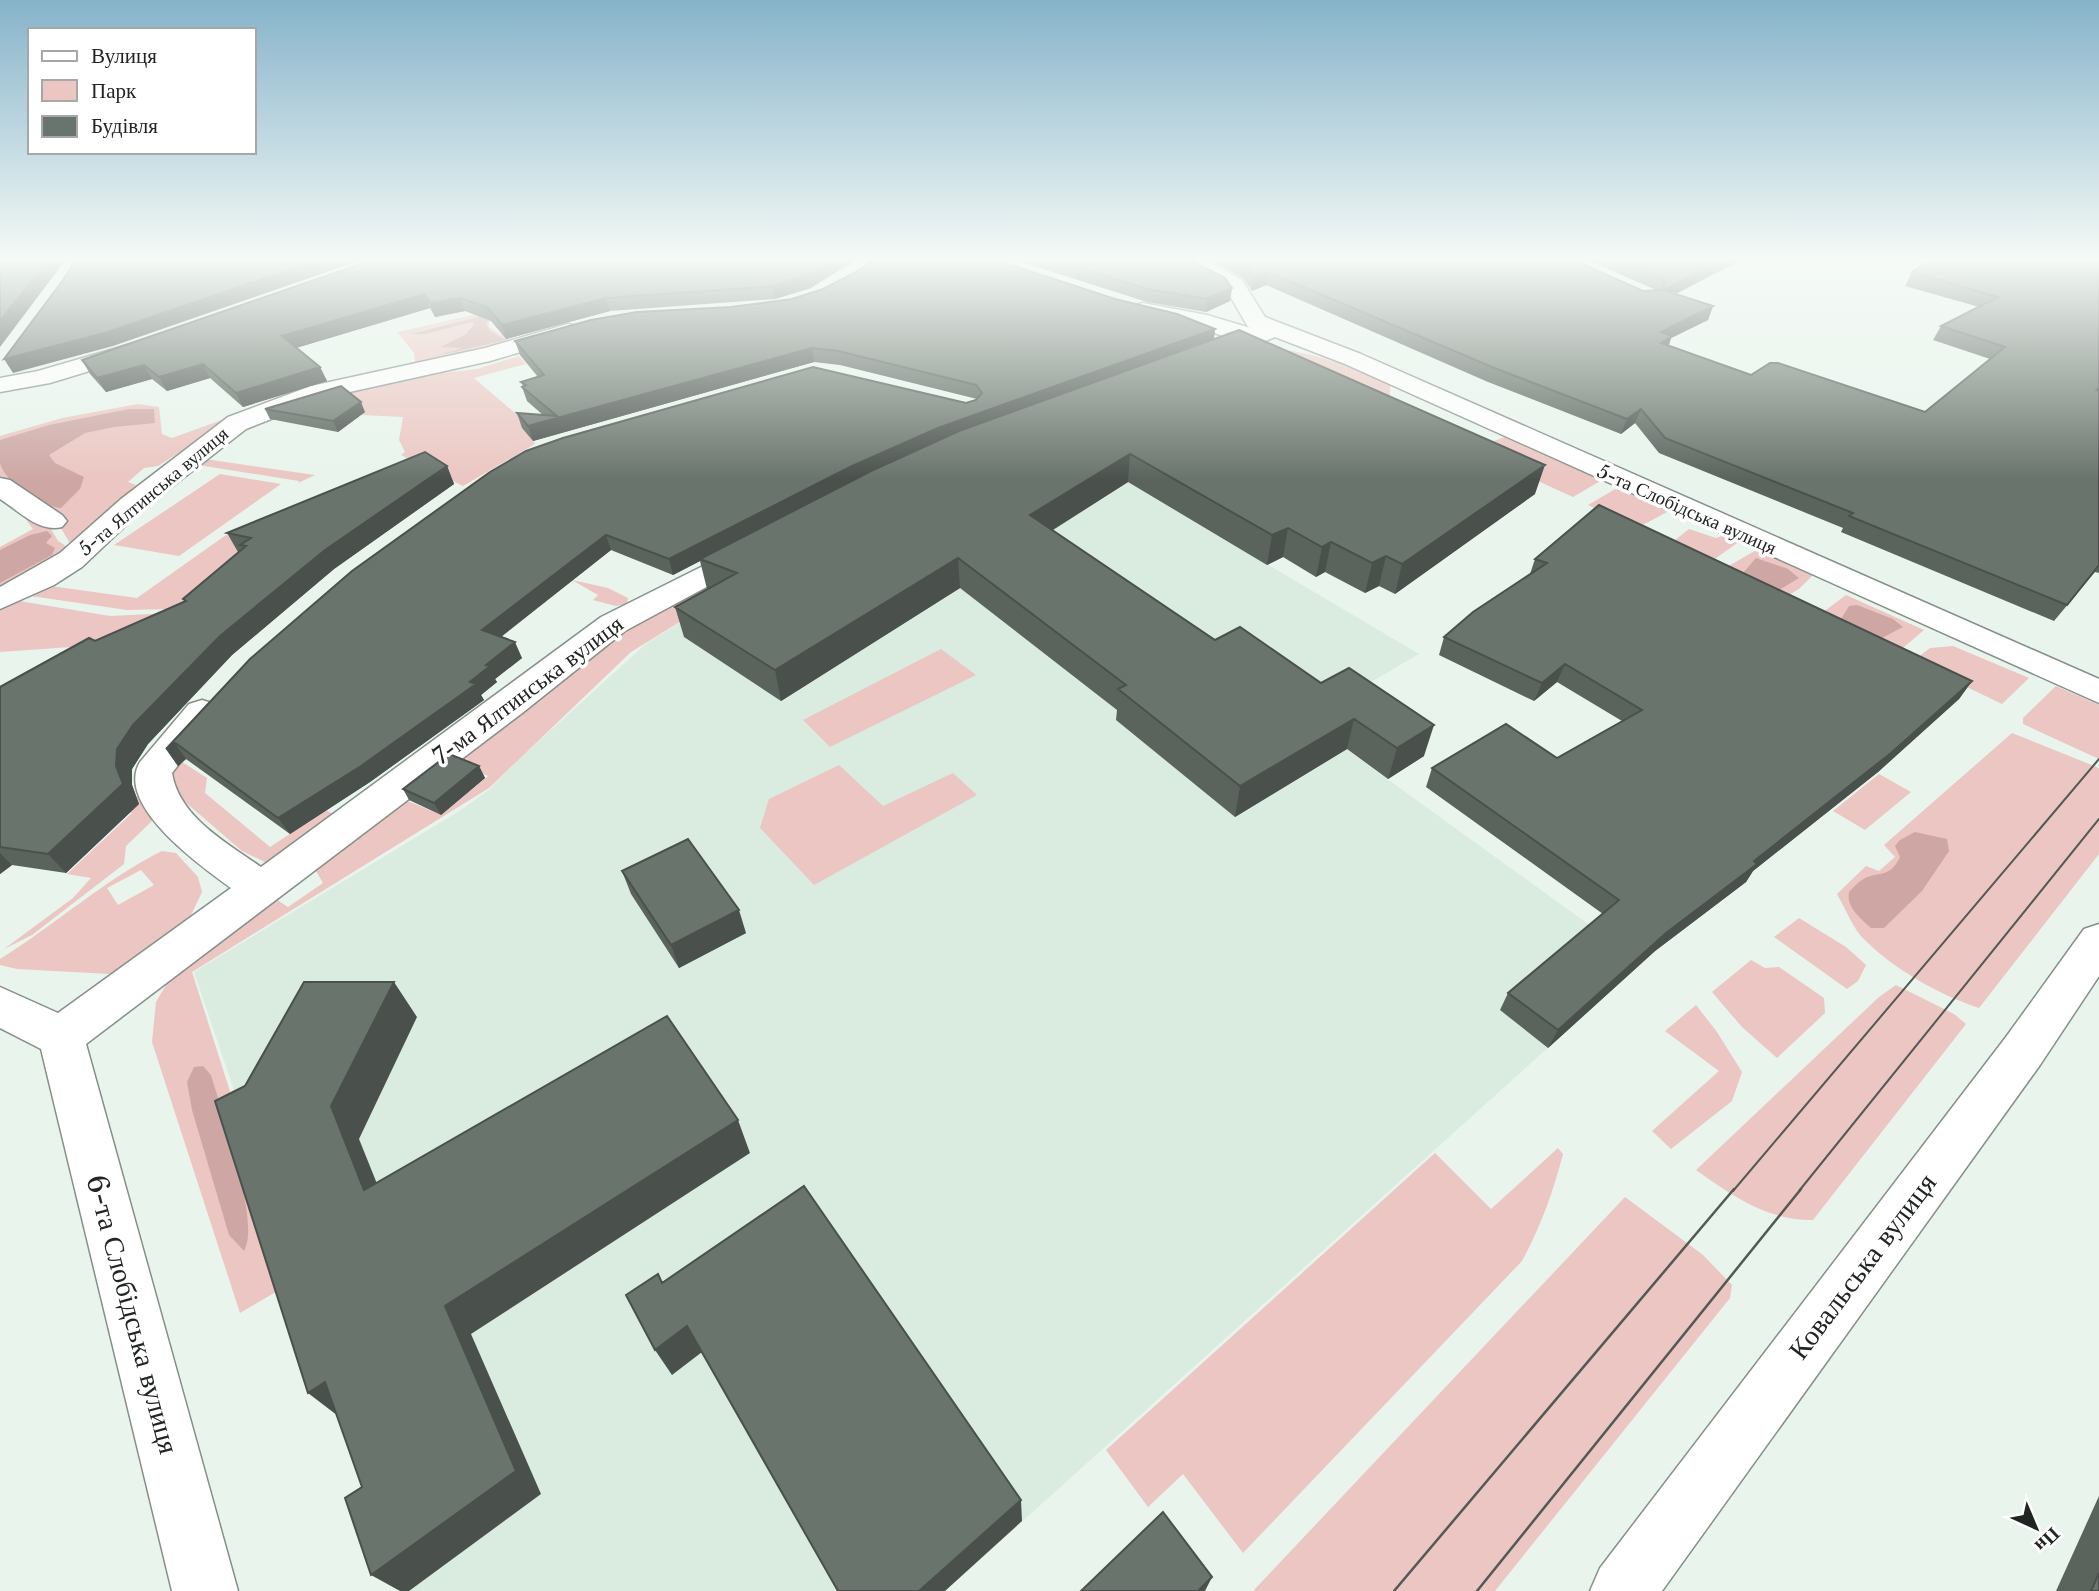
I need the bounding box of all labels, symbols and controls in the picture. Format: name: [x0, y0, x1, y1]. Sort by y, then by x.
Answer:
legend: [28, 28, 256, 154]
text: Вулиця: [91, 43, 157, 69]
text: Парк: [91, 78, 137, 104]
text: Будівля: [91, 113, 158, 139]
street label: 5-та Ялтинська вулиця: [74, 422, 233, 561]
street label: 5-та Слобідська вулиця: [1594, 460, 1780, 559]
street label: 7-ма Ялтинська вулиця: [428, 609, 629, 770]
street label: Ковальська вулиця: [1781, 1166, 1944, 1366]
street label: 6-та Слобідська вулиця: [78, 1171, 187, 1458]
north arrow: [2001, 1493, 2071, 1563]
text: Пн: [2030, 1523, 2065, 1557]

